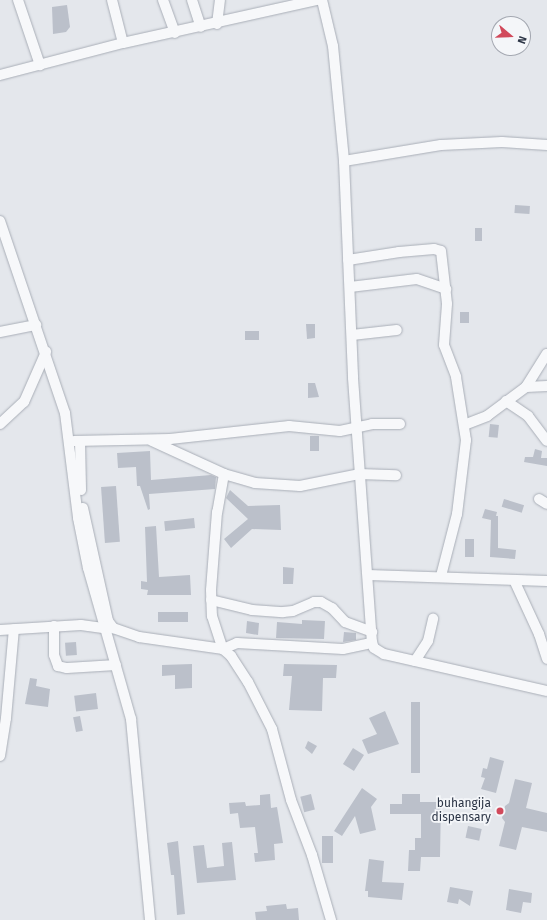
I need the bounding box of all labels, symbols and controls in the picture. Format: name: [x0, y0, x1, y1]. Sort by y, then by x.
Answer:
north arrow: [491, 16, 531, 56]
text: N: [515, 34, 529, 45]
place label: buhangija dispensary: [432, 797, 491, 825]
marker: buhangija dispensary: [494, 805, 506, 817]

